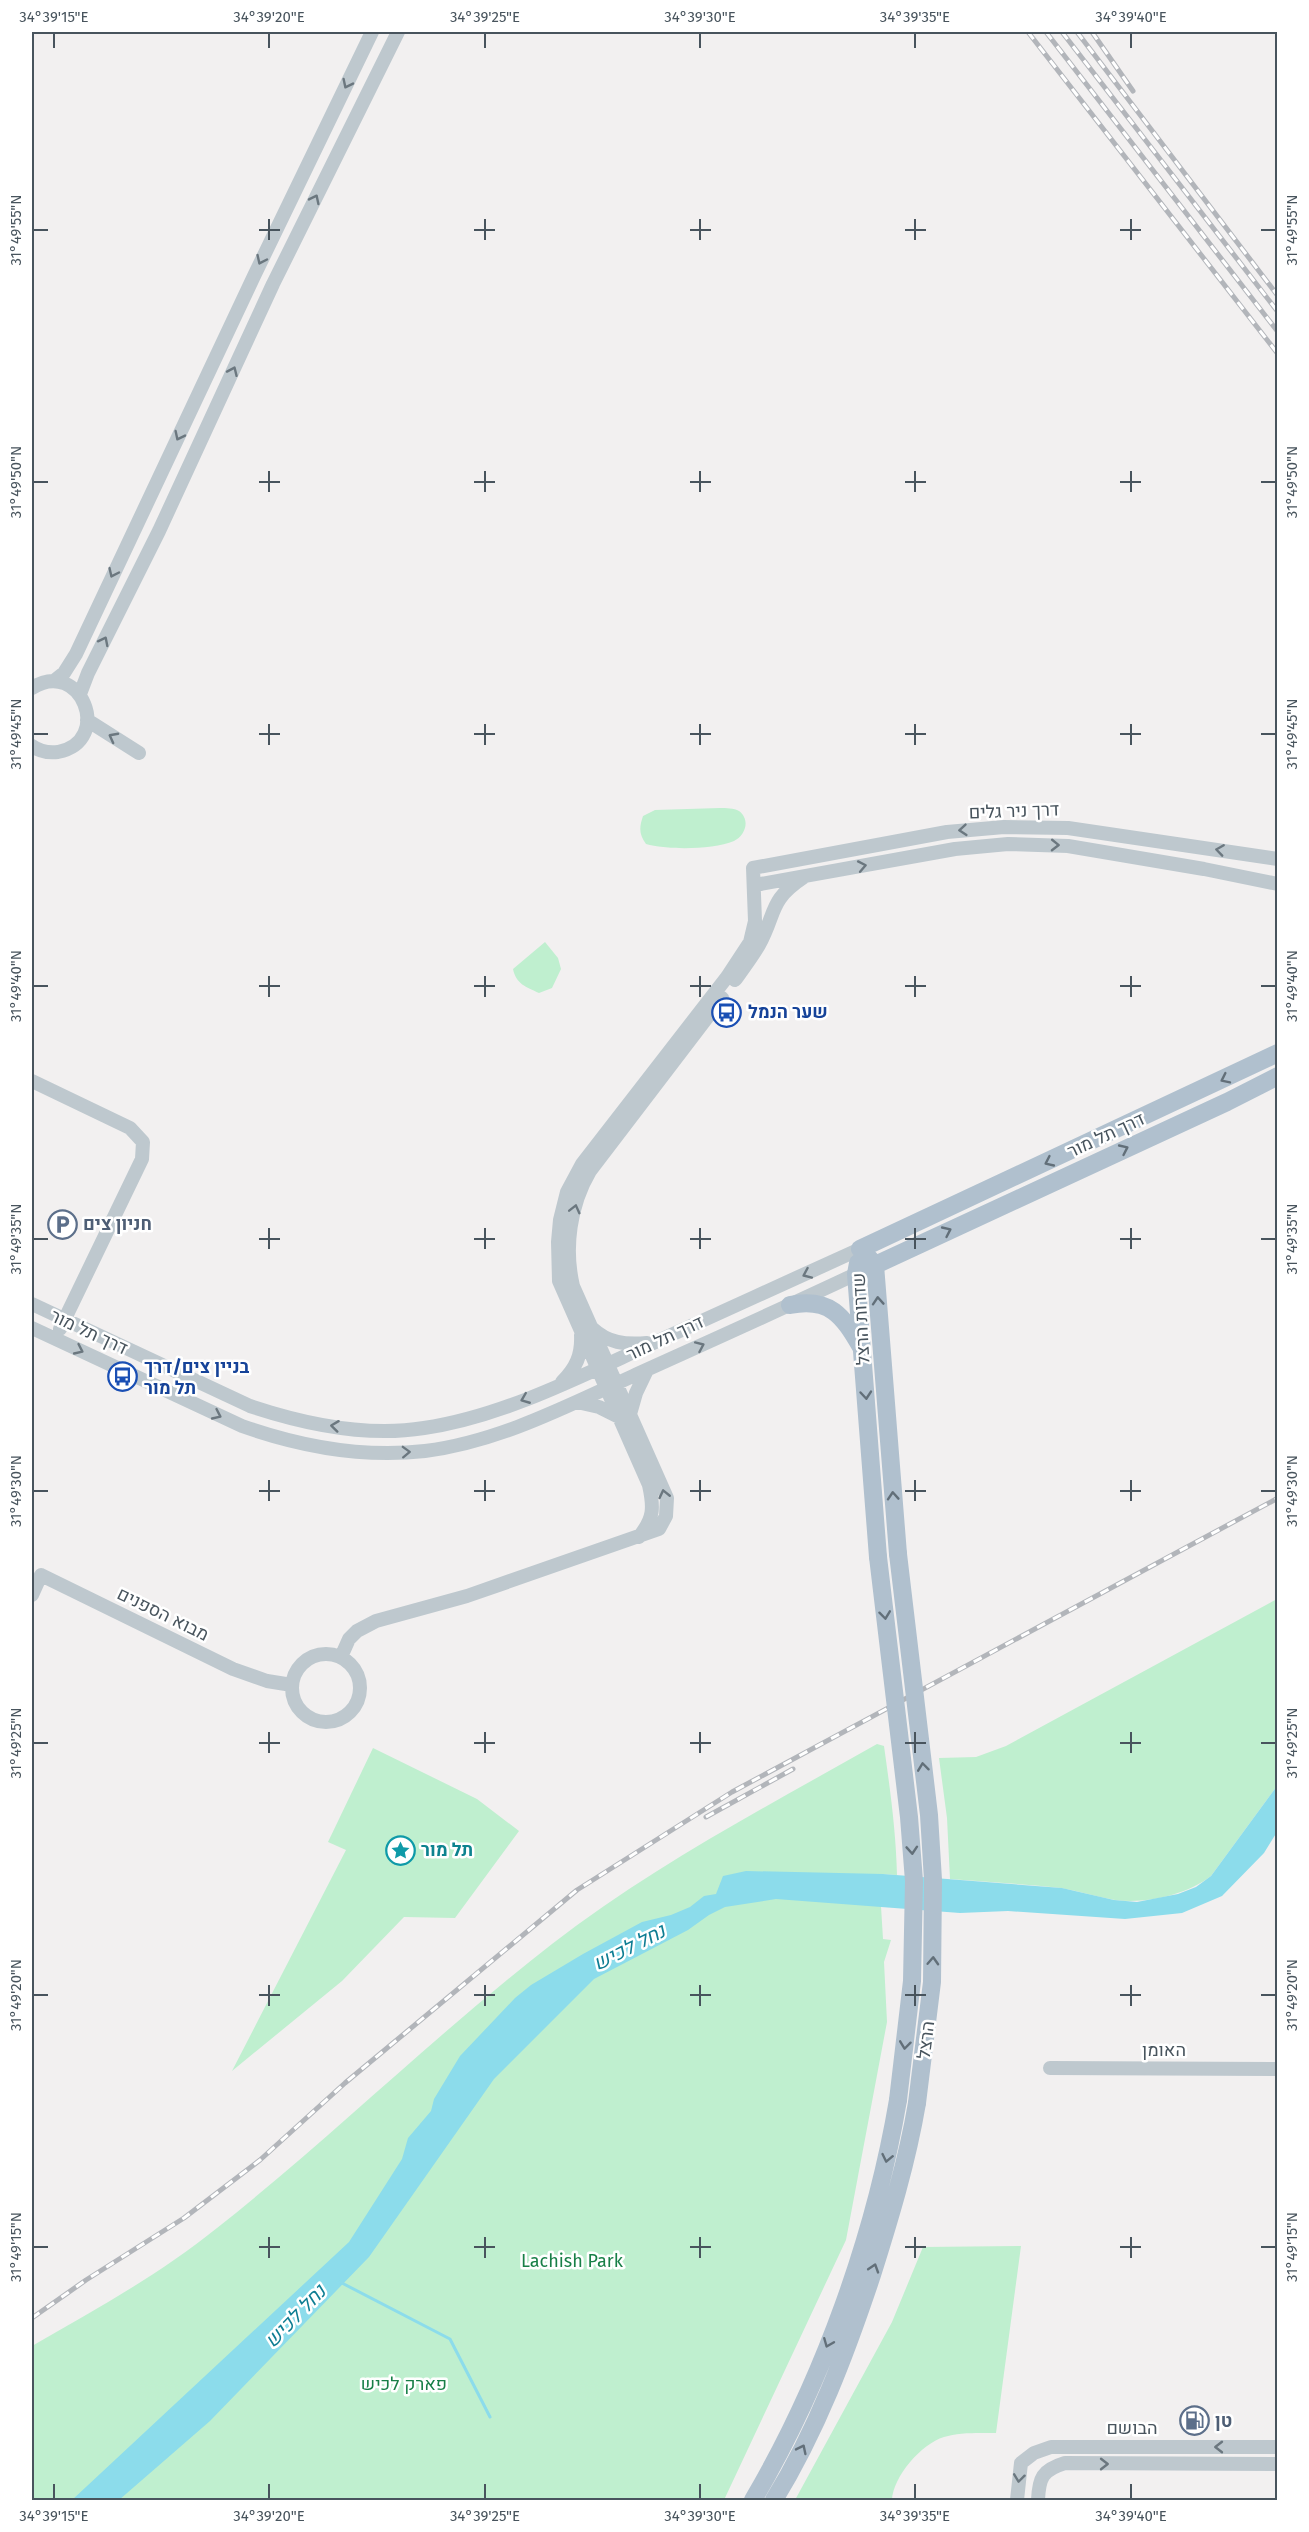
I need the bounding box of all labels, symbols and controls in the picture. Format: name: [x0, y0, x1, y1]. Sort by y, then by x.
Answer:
text: 34°39'15"E: [19, 8, 89, 26]
text: 34°39'20"E: [233, 8, 305, 26]
text: 34°39'25"E: [450, 8, 520, 26]
text: 34°39'30"E: [664, 8, 736, 26]
text: 34°39'35"E: [880, 8, 950, 26]
text: 34°39'40"E: [1095, 8, 1167, 26]
one-way arrow: [342, 78, 354, 89]
text: 31°49'55"N: [7, 194, 25, 266]
one-way arrow: [308, 194, 320, 205]
text: 31°49'55"N: [1283, 194, 1301, 266]
one-way arrow: [257, 253, 269, 264]
one-way arrow: [226, 366, 238, 377]
one-way arrow: [174, 430, 186, 441]
text: 31°49'50"N: [7, 446, 25, 518]
text: 31°49'50"N: [1283, 446, 1301, 518]
one-way arrow: [109, 567, 121, 578]
one-way arrow: [96, 636, 108, 647]
text: 31°49'45"N: [7, 699, 25, 769]
text: 31°49'45"N: [1283, 699, 1301, 769]
one-way arrow: [109, 733, 119, 744]
street label: דרך ניר גלים: [968, 798, 1060, 824]
one-way arrow: [959, 824, 968, 837]
one-way arrow: [1050, 839, 1059, 852]
one-way arrow: [1215, 845, 1224, 857]
one-way arrow: [856, 860, 866, 873]
text: 31°49'40"N: [7, 950, 25, 1022]
text: 31°49'40"N: [1283, 950, 1301, 1022]
bus stop icon: שער הנמל: [711, 996, 743, 1028]
place label: שער הנמל: [748, 1001, 828, 1023]
one-way arrow: [1220, 1071, 1231, 1083]
street label: דרך תל מור: [1064, 1108, 1148, 1162]
one-way arrow: [1118, 1145, 1129, 1157]
one-way arrow: [1044, 1154, 1055, 1166]
text: 31°49'35"N: [7, 1203, 25, 1275]
text: 31°49'35"N: [1283, 1203, 1301, 1275]
one-way arrow: [567, 1204, 580, 1214]
parking icon: חניון צים: [46, 1208, 78, 1240]
place label: חניון צים: [83, 1213, 152, 1235]
one-way arrow: [941, 1226, 952, 1238]
one-way arrow: [802, 1266, 813, 1278]
street label: שדרות הרצל: [848, 1272, 874, 1366]
one-way arrow: [872, 1297, 885, 1306]
street label: דרך תל מור: [47, 1305, 131, 1359]
street label: דרך תל מור: [623, 1311, 707, 1365]
one-way arrow: [693, 1341, 704, 1353]
one-way arrow: [72, 1342, 83, 1354]
place label: בניין צים/דרך תל מור: [144, 1356, 250, 1399]
bus stop icon: בניין צים/דרך תל מור: [107, 1361, 139, 1393]
one-way arrow: [520, 1391, 531, 1404]
one-way arrow: [859, 1391, 872, 1400]
one-way arrow: [210, 1407, 221, 1419]
one-way arrow: [330, 1420, 339, 1432]
one-way arrow: [402, 1445, 411, 1458]
text: 31°49'30"N: [7, 1455, 25, 1527]
text: 31°49'30"N: [1283, 1455, 1301, 1527]
one-way arrow: [658, 1489, 671, 1499]
one-way arrow: [887, 1491, 900, 1500]
street label: מבוא הספנים: [114, 1582, 212, 1646]
one-way arrow: [879, 1610, 891, 1619]
text: 31°49'25"N: [7, 1707, 25, 1779]
text: 31°49'25"N: [1283, 1707, 1301, 1779]
one-way arrow: [917, 1762, 930, 1771]
place icon: תל מור: [384, 1834, 416, 1866]
place label: תל מור: [421, 1839, 473, 1861]
one-way arrow: [905, 1846, 918, 1855]
water label: נחל לכיש: [589, 1918, 671, 1975]
one-way arrow: [926, 1957, 939, 1966]
text: 31°49'20"N: [7, 1959, 25, 2031]
text: 31°49'20"N: [1283, 1959, 1301, 2031]
street label: הרצל: [913, 2020, 939, 2060]
street label: האומן: [1142, 2039, 1186, 2061]
one-way arrow: [900, 2040, 912, 2049]
one-way arrow: [881, 2152, 894, 2162]
text: 31°49'15"N: [7, 2212, 25, 2282]
text: 31°49'15"N: [1283, 2212, 1301, 2282]
park label: Lachish Park: [521, 2250, 624, 2272]
one-way arrow: [867, 2263, 879, 2274]
water label: נחל לכיש: [259, 2278, 332, 2352]
one-way arrow: [823, 2337, 835, 2348]
park label: פארק לכיש: [361, 2373, 447, 2395]
fuel station icon: טן: [1178, 2405, 1210, 2437]
place label: טן: [1215, 2410, 1232, 2432]
street label: הבושם: [1106, 2417, 1158, 2439]
one-way arrow: [1215, 2441, 1224, 2453]
one-way arrow: [794, 2444, 806, 2455]
one-way arrow: [1099, 2458, 1108, 2470]
one-way arrow: [1013, 2474, 1025, 2483]
text: 34°39'15"E: [19, 2507, 89, 2525]
text: 34°39'20"E: [233, 2507, 305, 2525]
text: 34°39'25"E: [450, 2507, 520, 2525]
text: 34°39'30"E: [664, 2507, 736, 2525]
text: 34°39'35"E: [880, 2507, 950, 2525]
text: 34°39'40"E: [1095, 2507, 1167, 2525]

